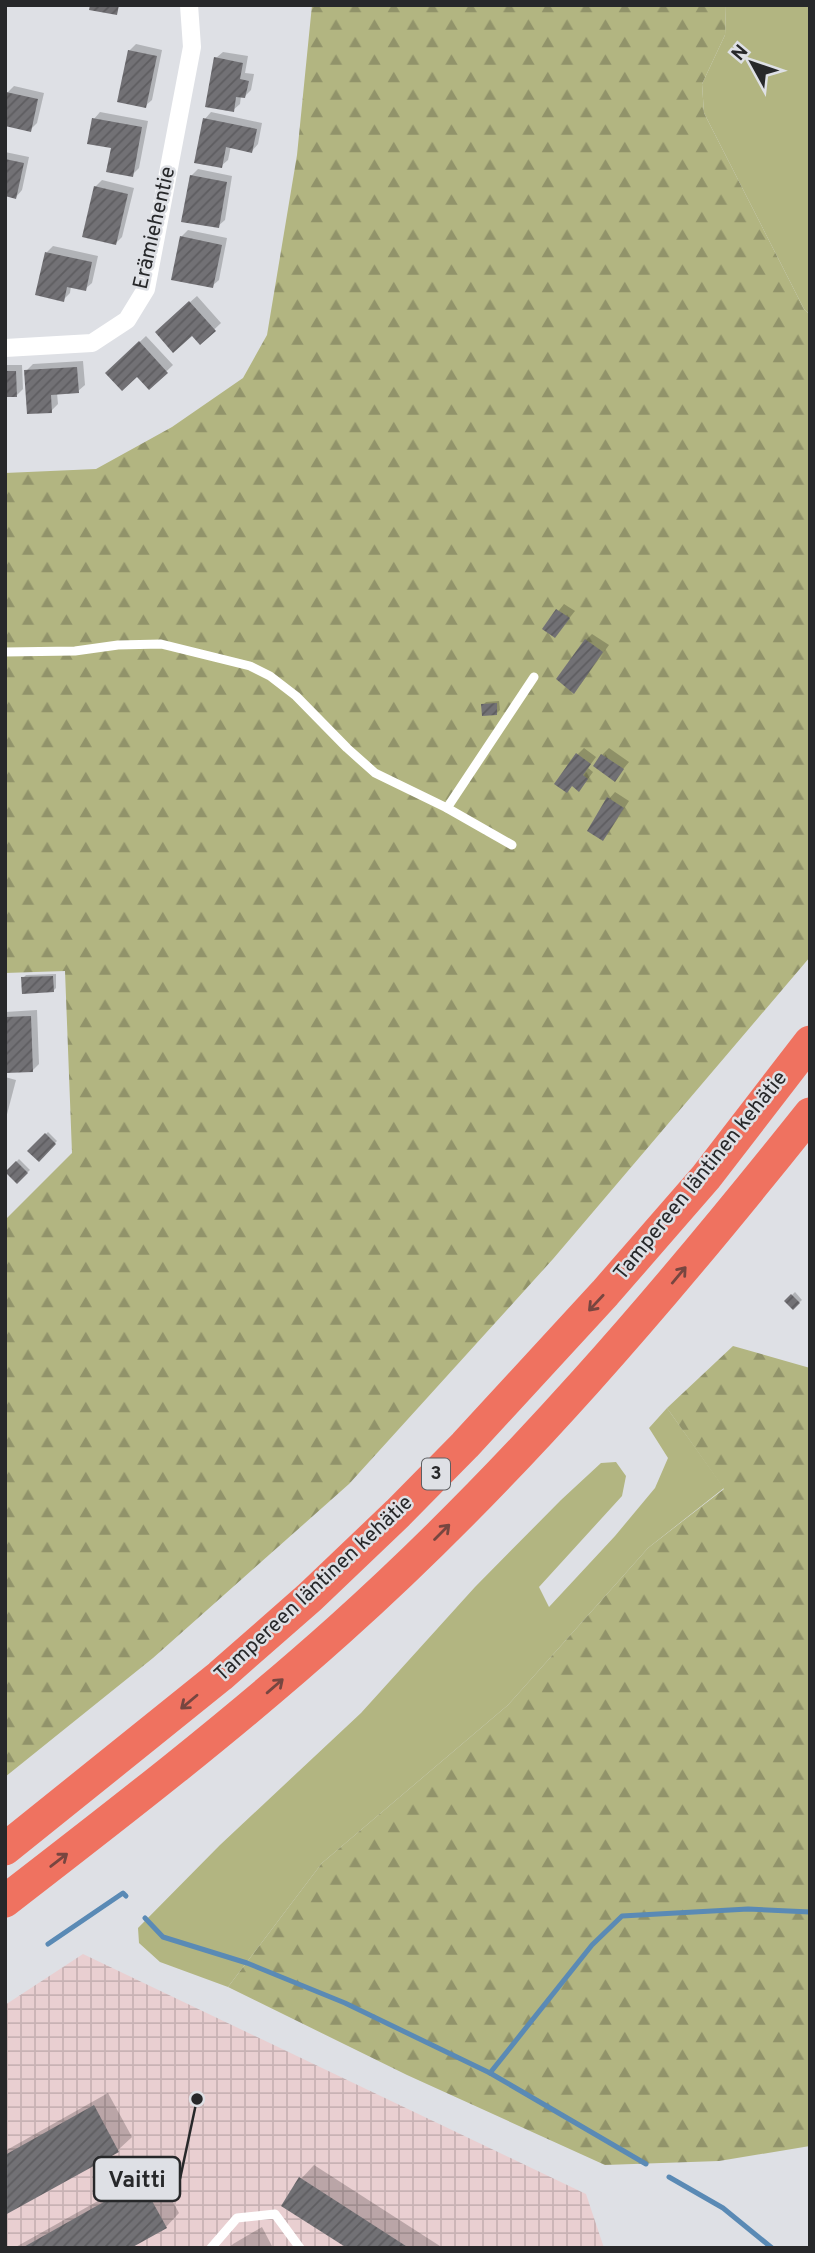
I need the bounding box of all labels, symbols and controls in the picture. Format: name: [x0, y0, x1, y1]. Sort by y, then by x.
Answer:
north arrow: [717, 28, 787, 98]
text: N: [727, 40, 754, 66]
street label: Erämiehentie: [128, 164, 182, 292]
street label: Tampereen läntinen kehätie: [608, 1066, 794, 1286]
one-way arrow: [671, 1266, 687, 1284]
one-way arrow: [588, 1294, 604, 1312]
road number: 3: [422, 1458, 450, 1490]
street label: Tampereen läntinen kehätie: [209, 1490, 419, 1688]
one-way arrow: [433, 1524, 450, 1541]
one-way arrow: [265, 1678, 283, 1694]
one-way arrow: [181, 1694, 199, 1710]
one-way arrow: [50, 1852, 68, 1867]
callout: Vaitti: [94, 2157, 180, 2201]
text: Vaitti: [108, 2167, 166, 2196]

